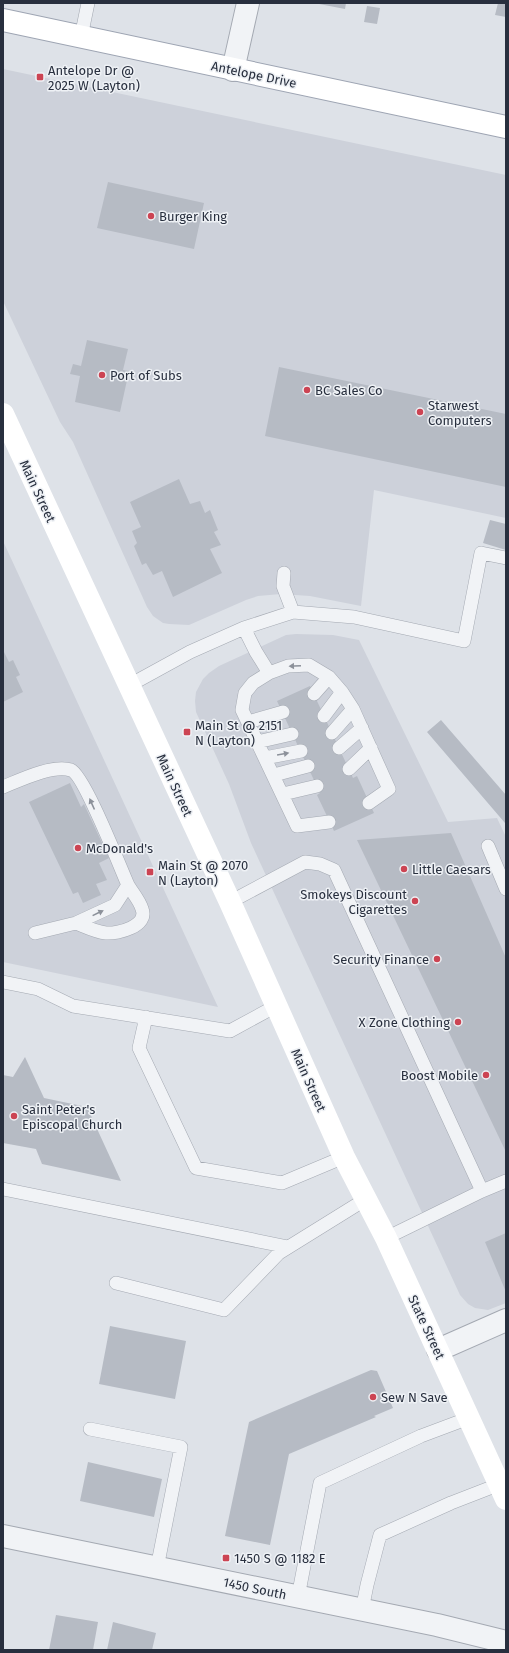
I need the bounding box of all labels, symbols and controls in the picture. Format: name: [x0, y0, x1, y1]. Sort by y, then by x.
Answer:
street label: Antelope Drive: [210, 58, 298, 91]
place label: Antelope Dr @ 2025 W (Layton): [48, 63, 140, 93]
marker: Antelope Dr @ 2025 W (Layton): [35, 72, 45, 82]
place label: Burger King: [159, 209, 227, 224]
marker: Burger King: [146, 211, 156, 221]
place label: Port of Subs: [110, 368, 182, 383]
marker: Port of Subs: [97, 370, 107, 380]
place label: BC Sales Co: [315, 383, 383, 398]
marker: BC Sales Co: [302, 385, 312, 395]
place label: Starwest Computers: [428, 398, 492, 428]
marker: Starwest Computers: [415, 407, 425, 417]
street label: Main Street: [17, 458, 59, 525]
one-way arrow: [289, 662, 301, 669]
place label: Main St @ 2151 N (Layton): [195, 718, 282, 748]
marker: Main St @ 2151 N (Layton): [182, 727, 192, 737]
one-way arrow: [277, 751, 289, 757]
street label: Main Street: [154, 752, 196, 819]
one-way arrow: [89, 798, 95, 810]
place label: McDonald's: [86, 841, 153, 856]
marker: McDonald's: [73, 843, 83, 853]
place label: Main St @ 2070 N (Layton): [158, 858, 248, 888]
place label: Little Caesars: [412, 862, 491, 877]
marker: Little Caesars: [399, 864, 409, 874]
marker: Main St @ 2070 N (Layton): [145, 867, 155, 877]
place label: Smokeys Discount Cigarettes: [300, 887, 407, 917]
marker: Smokeys Discount Cigarettes: [410, 896, 420, 906]
one-way arrow: [92, 910, 104, 916]
place label: Security Finance: [333, 952, 429, 967]
marker: Security Finance: [432, 954, 442, 964]
place label: X Zone Clothing: [358, 1015, 450, 1030]
marker: X Zone Clothing: [453, 1017, 463, 1027]
street label: Main Street: [288, 1046, 329, 1114]
place label: Boost Mobile: [401, 1068, 478, 1083]
marker: Boost Mobile: [481, 1070, 491, 1080]
place label: Saint Peter's Episcopal Church: [22, 1102, 122, 1132]
marker: Saint Peter's Episcopal Church: [9, 1111, 19, 1121]
street label: State Street: [405, 1293, 448, 1362]
place label: Sew N Save: [381, 1390, 448, 1405]
marker: Sew N Save: [368, 1392, 378, 1402]
place label: 1450 S @ 1182 E: [234, 1551, 326, 1566]
marker: 1450 S @ 1182 E: [221, 1553, 231, 1563]
street label: 1450 South: [222, 1574, 288, 1602]

